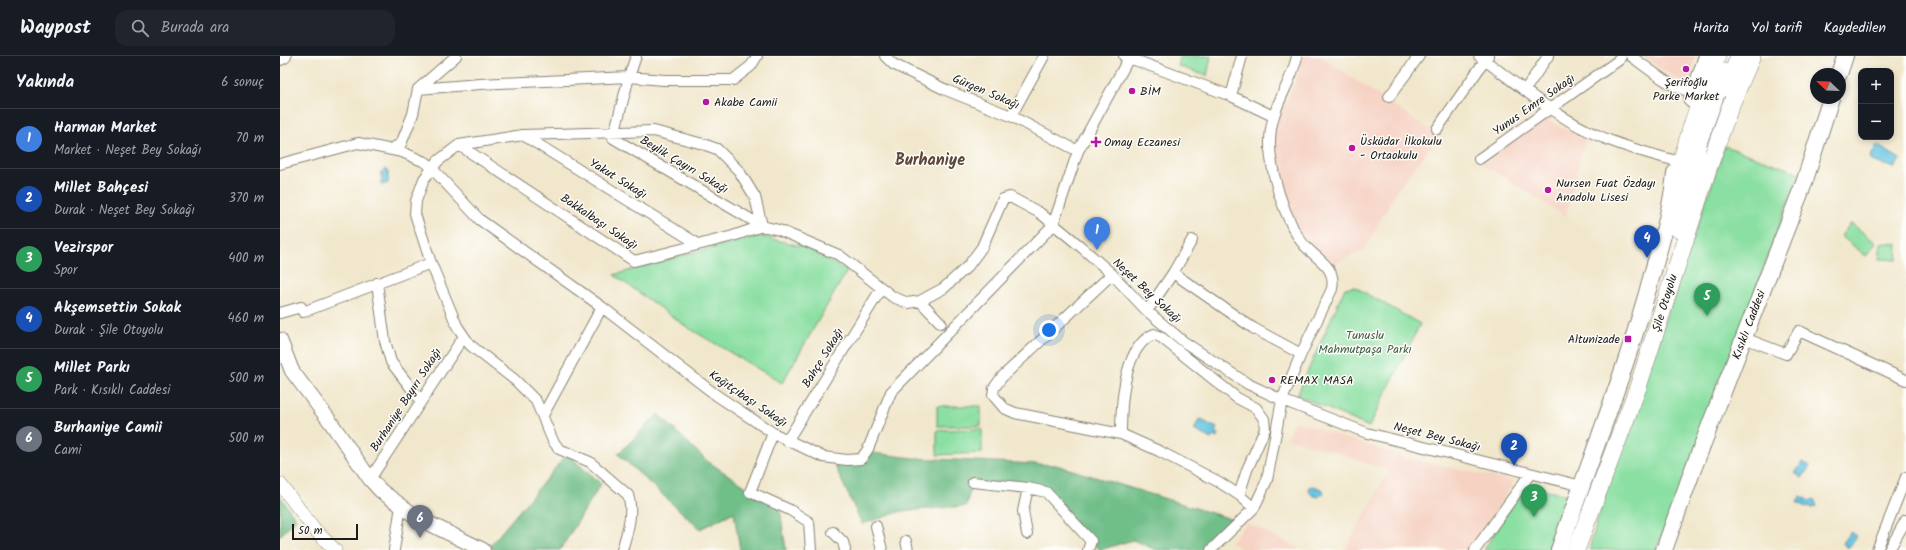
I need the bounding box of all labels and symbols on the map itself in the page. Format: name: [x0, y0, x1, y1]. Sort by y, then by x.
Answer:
marker: Şerifoğlu Parke Market: [1681, 64, 1691, 74]
north arrow: [1810, 68, 1846, 104]
street label: Gürgen Sokağı: [950, 69, 1022, 115]
street label: Yunus Emre Sokağı: [1489, 69, 1579, 141]
place label: Şerifoğlu Parke Market: [1653, 73, 1720, 106]
place label: BİM: [1140, 82, 1161, 101]
marker: BİM: [1127, 86, 1137, 96]
place label: Akabe Camii: [714, 93, 778, 112]
marker: Akabe Camii: [701, 97, 711, 107]
street label: Beylik Çayırı Sokağı: [636, 131, 732, 199]
place label: Üsküdar İlkokulu - Ortaokulu: [1360, 132, 1442, 165]
place label: Omay Eczanesi: [1104, 133, 1181, 152]
marker: Omay Eczanesi: [1091, 137, 1101, 147]
marker: Üsküdar İlkokulu - Ortaokulu: [1347, 143, 1357, 153]
district label: Burhaniye: [895, 148, 965, 173]
street label: Yakut Sokağı: [585, 154, 651, 204]
place label: Nursen Fuat Özdayı Anadolu Lisesi: [1556, 174, 1656, 207]
marker: Nursen Fuat Özdayı Anadolu Lisesi: [1543, 185, 1553, 195]
street label: Bakkalbaşı Sokağı: [556, 189, 642, 255]
pin: 1: [1084, 217, 1110, 250]
pin: 4: [1634, 225, 1660, 258]
street label: Neşet Bey Sokağı: [1108, 254, 1186, 328]
street label: Şile Otoyolu: [1647, 271, 1683, 334]
pin: 5: [1694, 283, 1720, 316]
street label: Kısıklı Caddesi: [1727, 286, 1771, 363]
your location: [1039, 320, 1059, 340]
street label: Bahçe Sokağı: [797, 325, 849, 391]
park label: Tunuslu Mahmutpaşa Parkı: [1318, 326, 1412, 359]
place label: Altunizade: [1568, 330, 1621, 349]
marker: Altunizade: [1623, 334, 1633, 344]
street label: Burhaniye Bayırı Sokağı: [365, 344, 447, 456]
street label: Kağıtçıbaşı Sokağı: [705, 366, 791, 432]
place label: REMAX MASA: [1280, 371, 1354, 390]
marker: REMAX MASA: [1267, 375, 1277, 385]
street label: Neşet Bey Sokağı: [1392, 417, 1482, 457]
pin: 2: [1501, 433, 1527, 466]
pin: 3: [1521, 484, 1547, 517]
pin: 6: [407, 505, 433, 538]
scale bar: [292, 522, 358, 541]

